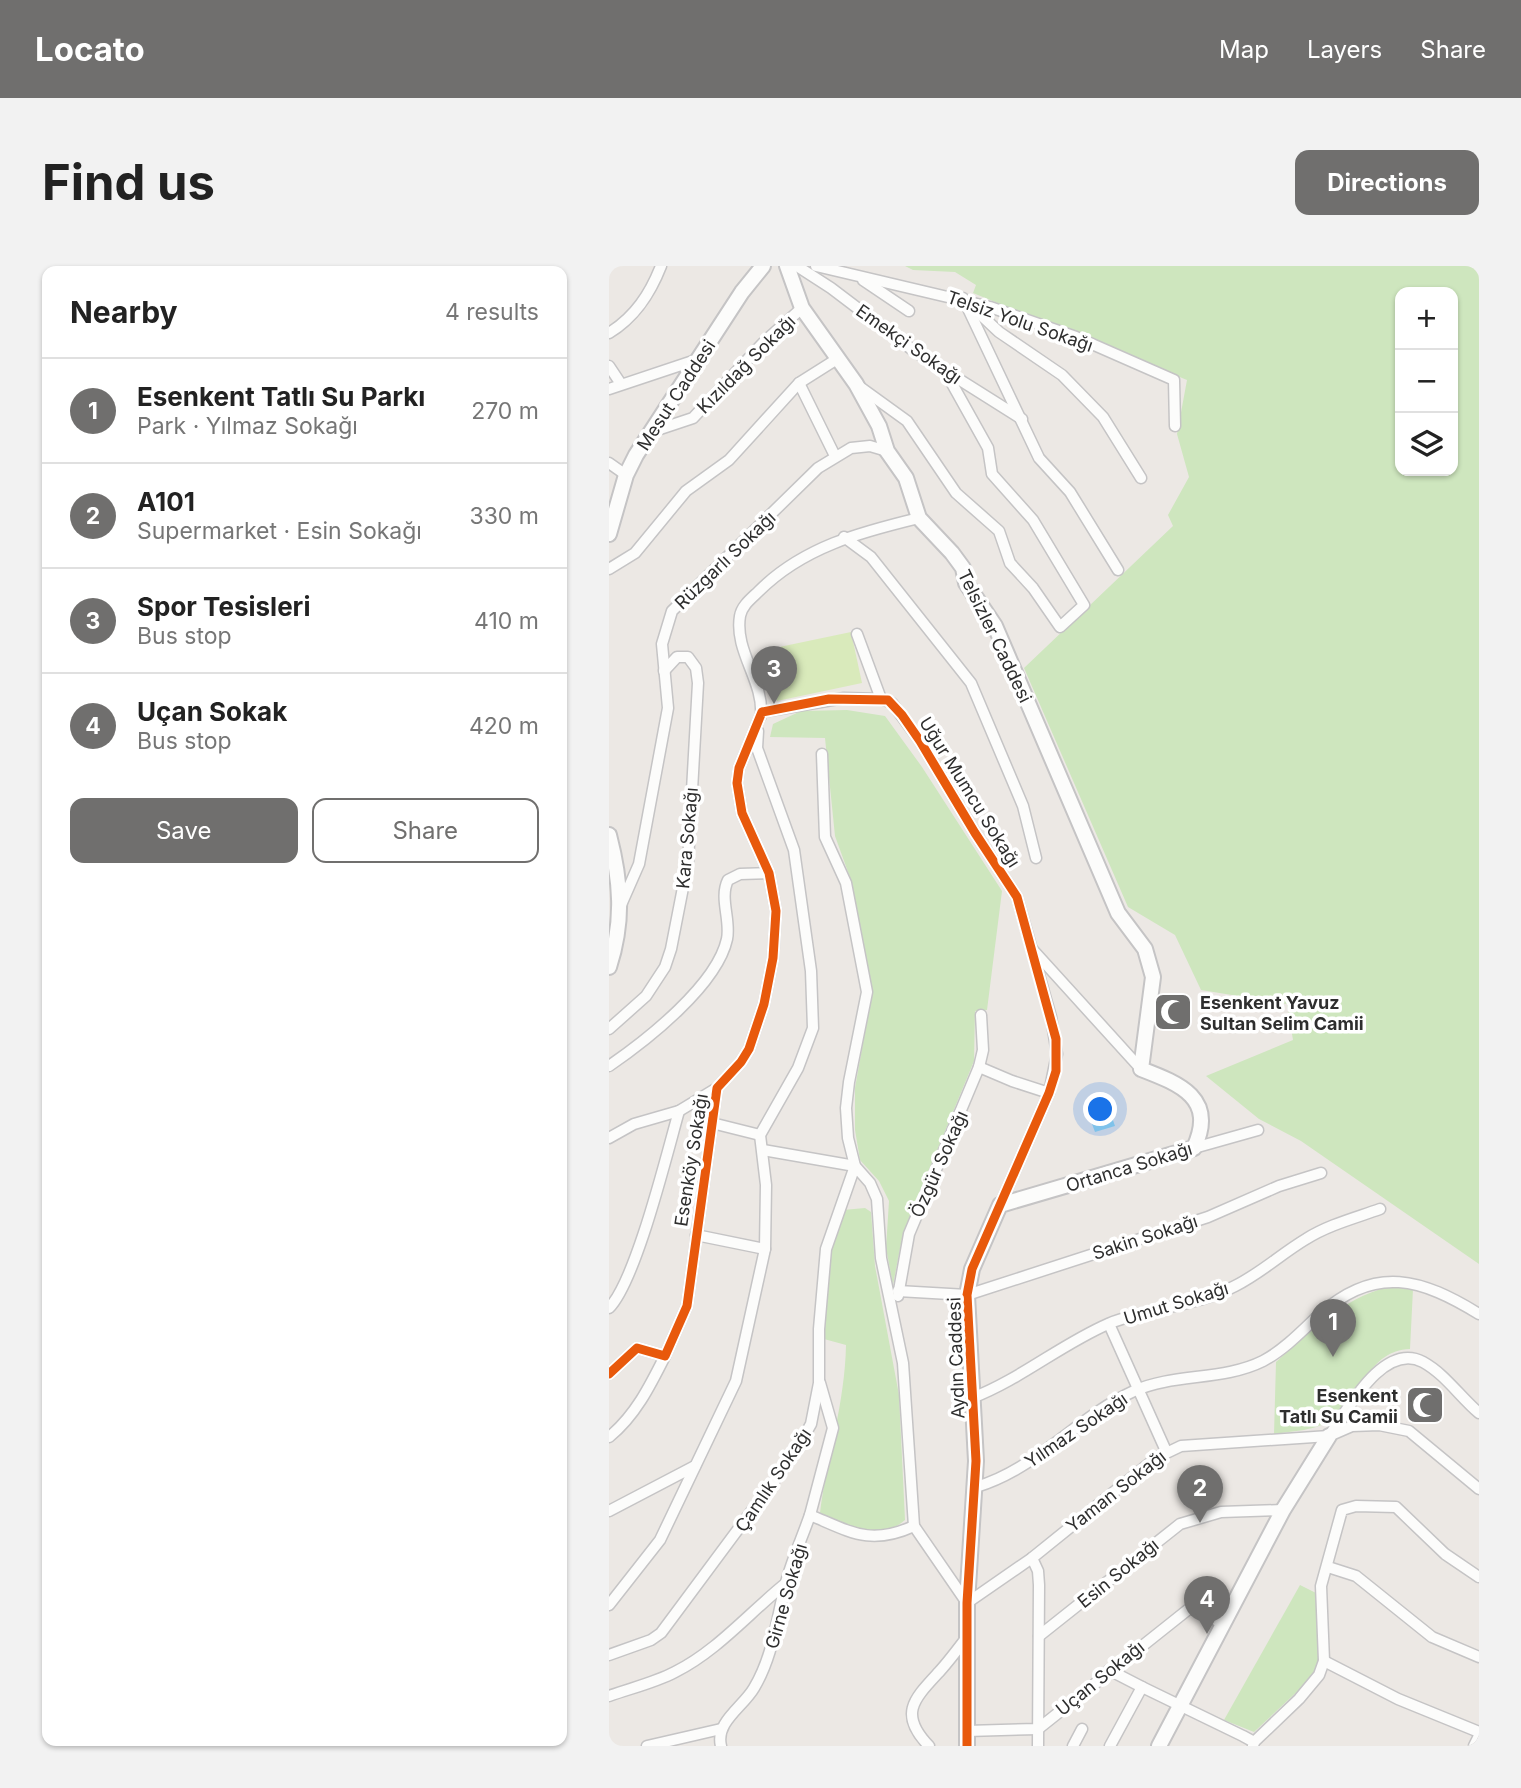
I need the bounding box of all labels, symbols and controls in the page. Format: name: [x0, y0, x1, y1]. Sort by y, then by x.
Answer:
text: Locato: [35, 29, 145, 69]
text: Map: [1219, 35, 1269, 64]
text: Layers: [1307, 35, 1382, 64]
text: Share: [1420, 35, 1486, 64]
button: Directions: [1295, 150, 1479, 215]
text: Find us: [42, 153, 215, 212]
street label: Telsiz Yolu Sokağı: [944, 286, 1096, 356]
map controls: [1395, 287, 1458, 476]
button: +: [1395, 287, 1458, 350]
text: Nearby: [70, 294, 178, 330]
text: 4 results: [445, 298, 539, 326]
street label: Emekçi Sokağı: [852, 300, 966, 388]
street label: Kızıldağ Sokağı: [692, 310, 800, 418]
street label: Mesut Caddesi: [632, 336, 720, 454]
button: −: [1395, 350, 1458, 413]
text: Esenkent Tatlı Su Parkı: [137, 381, 425, 412]
text: 1: [88, 397, 98, 425]
text: 270 m: [471, 397, 539, 425]
text: Park · Yılmaz Sokağı: [137, 412, 358, 440]
button: layers: [1395, 413, 1458, 476]
text: A101: [137, 486, 195, 517]
text: 2: [86, 502, 100, 530]
text: 330 m: [469, 502, 539, 530]
street label: Rüzgarlı Sokağı: [670, 507, 780, 613]
text: Supermarket · Esin Sokağı: [137, 517, 422, 545]
street label: Telsizler Caddesi: [954, 566, 1036, 706]
text: Spor Tesisleri: [137, 591, 310, 622]
text: 3: [86, 607, 100, 635]
text: 410 m: [474, 607, 539, 635]
text: Bus stop: [137, 622, 232, 650]
pin: 3: [751, 646, 797, 704]
text: Uçan Sokak: [137, 696, 287, 727]
text: 4: [85, 712, 101, 740]
text: 420 m: [469, 712, 539, 740]
street label: Uğur Mumcu Sokağı: [915, 713, 1025, 871]
text: Bus stop: [137, 727, 232, 755]
street label: Kara Sokağı: [672, 786, 702, 890]
button: Save: [70, 798, 298, 863]
button: Share: [312, 798, 539, 863]
mosque icon: Esenkent Yavuz Sultan Selim Camii: [1152, 991, 1194, 1033]
place label: Esenkent Yavuz Sultan Selim Camii: [1200, 992, 1364, 1034]
street label: Esenköy Sokağı: [670, 1092, 712, 1228]
your location: [1083, 1092, 1117, 1126]
street label: Özgür Sokağı: [905, 1107, 972, 1221]
street label: Ortanca Sokağı: [1063, 1138, 1195, 1196]
street label: Sakin Sokağı: [1090, 1210, 1200, 1264]
street label: Umut Sokağı: [1121, 1277, 1231, 1329]
street label: Aydın Caddesi: [943, 1297, 969, 1419]
pin: 1: [1310, 1299, 1356, 1357]
mosque icon: Esenkent Tatlı Su Camii: [1404, 1384, 1446, 1426]
place label: Esenkent Tatlı Su Camii: [1279, 1385, 1398, 1427]
street label: Yılmaz Sokağı: [1021, 1388, 1131, 1472]
street label: Çamlık Sokağı: [731, 1424, 815, 1536]
street label: Yaman Sokağı: [1062, 1446, 1170, 1536]
pin: 2: [1177, 1465, 1223, 1523]
street label: Esin Sokağı: [1073, 1534, 1163, 1612]
street label: Girne Sokağı: [761, 1541, 811, 1651]
pin: 4: [1184, 1576, 1230, 1634]
street label: Uçan Sokağı: [1052, 1636, 1148, 1720]

